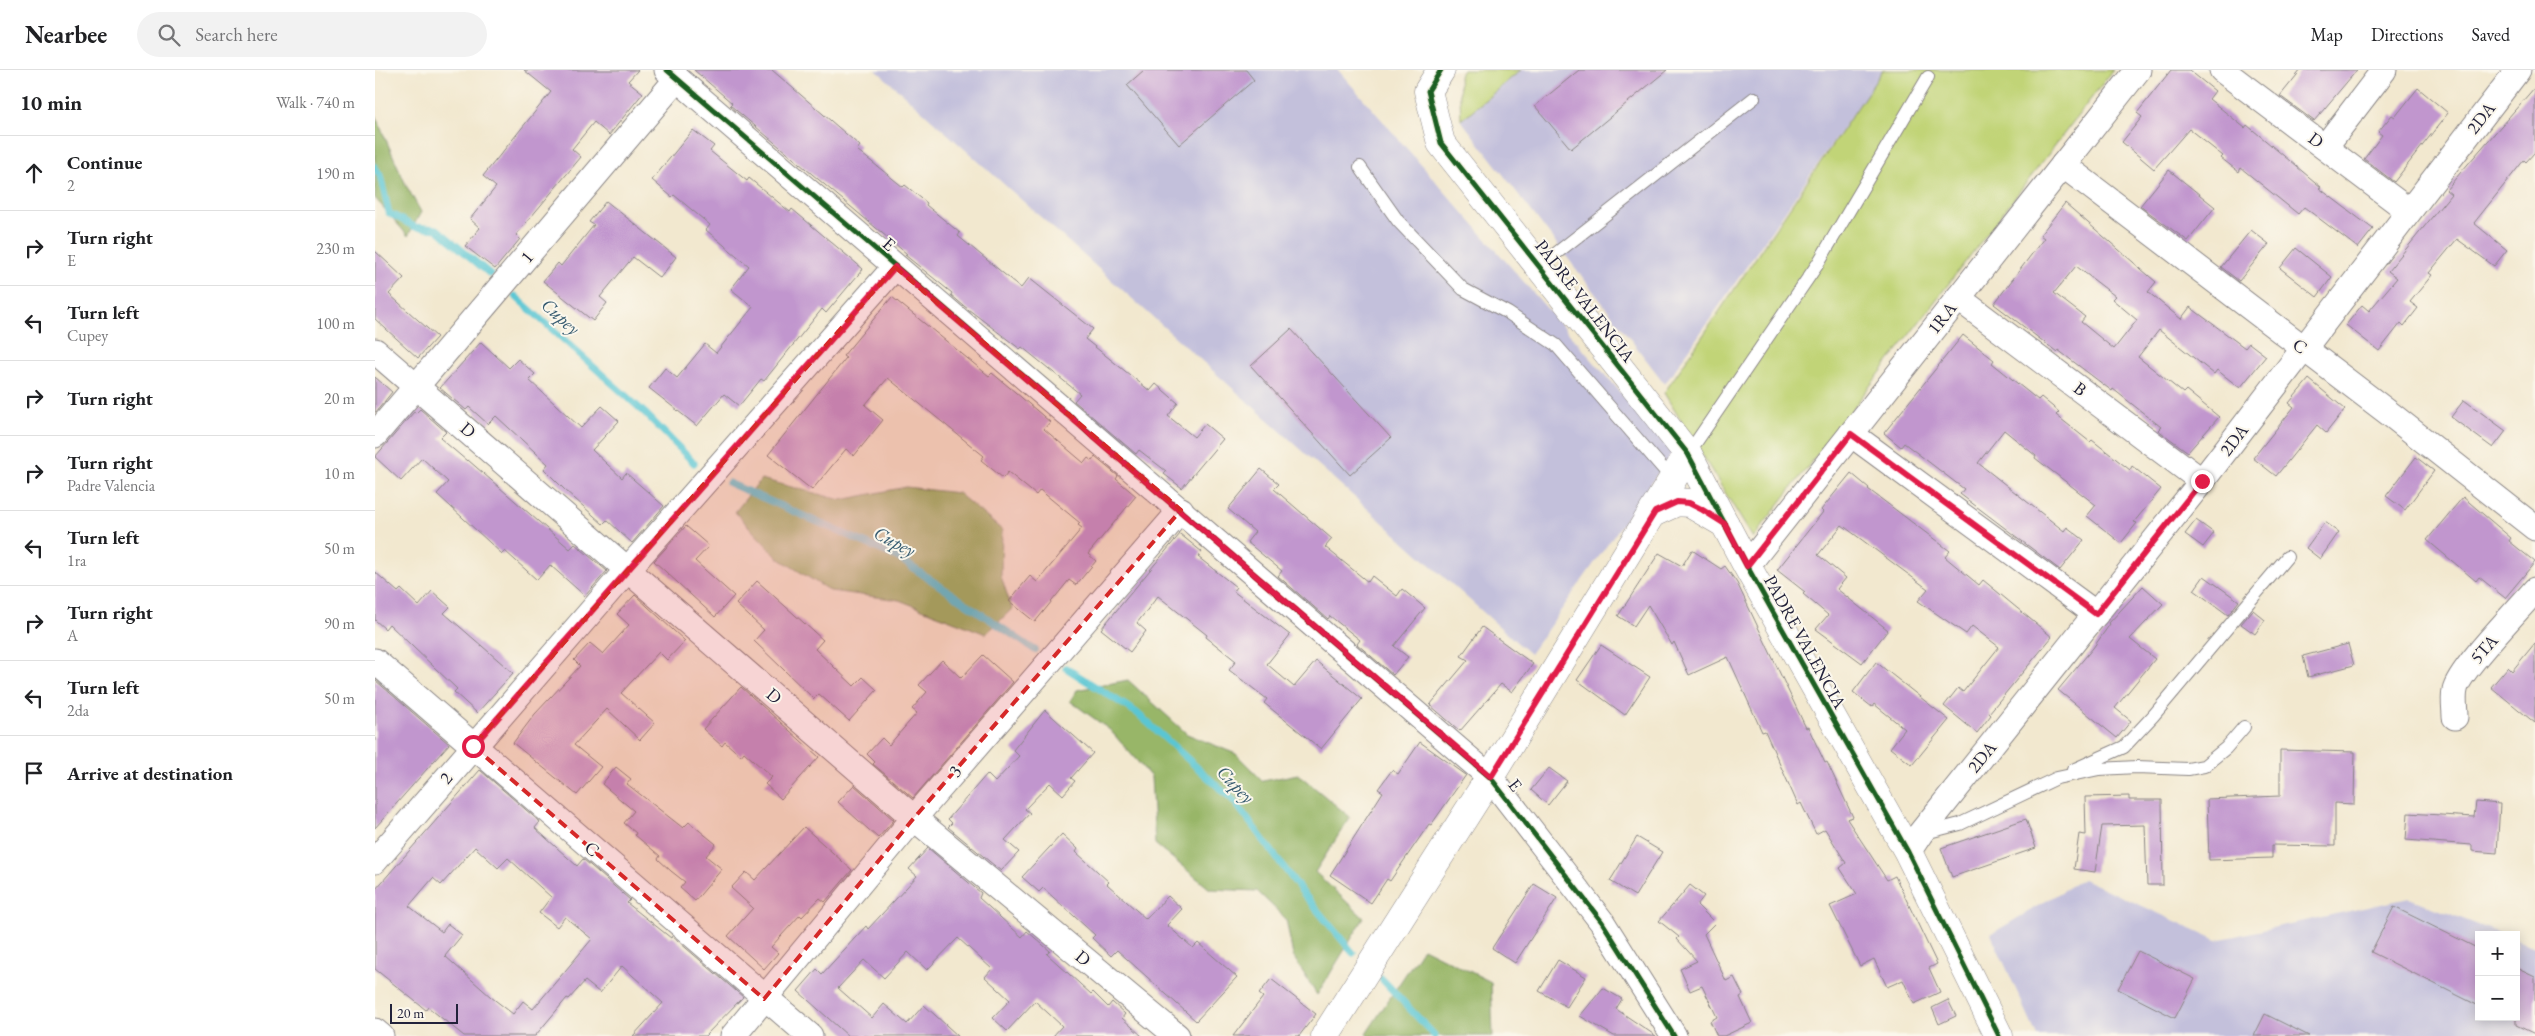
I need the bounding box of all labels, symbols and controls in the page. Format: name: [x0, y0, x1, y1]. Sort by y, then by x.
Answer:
search box: [137, 12, 487, 57]
text: Nearbee: [25, 19, 107, 50]
icon: search: [155, 21, 183, 49]
text: Search here: [195, 22, 278, 47]
text: Map: [2311, 23, 2343, 46]
text: Directions: [2371, 23, 2443, 46]
text: Saved: [2471, 23, 2510, 46]
text: 10 min: [20, 89, 82, 116]
text: Walk · 740 m: [276, 92, 355, 113]
street label: 2DA: [2461, 97, 2501, 138]
street label: D: [2304, 126, 2329, 153]
text: Continue: [67, 150, 142, 175]
icon: ahead: [20, 159, 48, 187]
text: 190 m: [316, 163, 355, 184]
text: 2: [67, 175, 75, 196]
text: Turn right: [67, 225, 153, 250]
street label: E: [878, 232, 901, 256]
icon: right: [20, 234, 48, 262]
street label: PADRE VALENCIA: [1530, 235, 1641, 367]
text: 230 m: [316, 238, 355, 259]
street label: 1: [515, 246, 538, 267]
text: E: [67, 250, 76, 271]
water label: Cupey: [536, 292, 586, 341]
street label: 1RA: [1922, 297, 1962, 338]
text: Turn left: [67, 300, 139, 325]
icon: left: [20, 309, 48, 337]
text: 100 m: [316, 313, 355, 334]
text: Cupey: [67, 325, 108, 346]
street label: C: [2288, 333, 2312, 359]
street label: B: [2069, 376, 2091, 401]
icon: right: [20, 384, 48, 412]
text: Turn right: [67, 386, 153, 411]
text: 20 m: [324, 388, 355, 409]
street label: D: [456, 416, 481, 443]
street label: 2DA: [2214, 419, 2253, 460]
text: Turn right: [67, 450, 153, 475]
icon: right: [20, 459, 48, 487]
text: 10 m: [324, 463, 355, 484]
route end: [2191, 470, 2214, 493]
text: Padre Valencia: [67, 475, 155, 496]
water label: Cupey: [870, 520, 920, 563]
text: Turn left: [67, 525, 139, 550]
icon: left: [20, 534, 48, 562]
text: 50 m: [324, 538, 355, 559]
text: 1ra: [67, 550, 86, 571]
street label: PADRE VALENCIA: [1759, 571, 1852, 713]
text: Turn right: [67, 600, 153, 625]
icon: right: [20, 609, 48, 637]
text: 90 m: [324, 613, 355, 634]
text: A: [67, 625, 78, 646]
street label: 5TA: [2465, 629, 2503, 668]
text: Turn left: [67, 675, 139, 700]
street label: D: [762, 682, 787, 709]
icon: left: [20, 684, 48, 712]
text: 50 m: [324, 688, 355, 709]
text: 2da: [67, 700, 89, 721]
route start: [462, 735, 485, 758]
street label: 2DA: [1962, 736, 2002, 777]
icon: arrive: [20, 759, 48, 787]
street label: 3: [943, 760, 966, 781]
water label: Cupey: [1211, 760, 1260, 809]
text: Arrive at destination: [67, 761, 233, 786]
street label: 2: [434, 767, 457, 788]
street label: E: [1503, 774, 1528, 796]
street label: C: [580, 836, 605, 861]
map controls: [2475, 931, 2520, 1021]
button: +: [2475, 931, 2520, 976]
street label: D: [1071, 944, 1096, 971]
button: −: [2475, 976, 2520, 1021]
scale bar: [390, 1001, 457, 1024]
text: 20 m: [397, 1004, 424, 1022]

